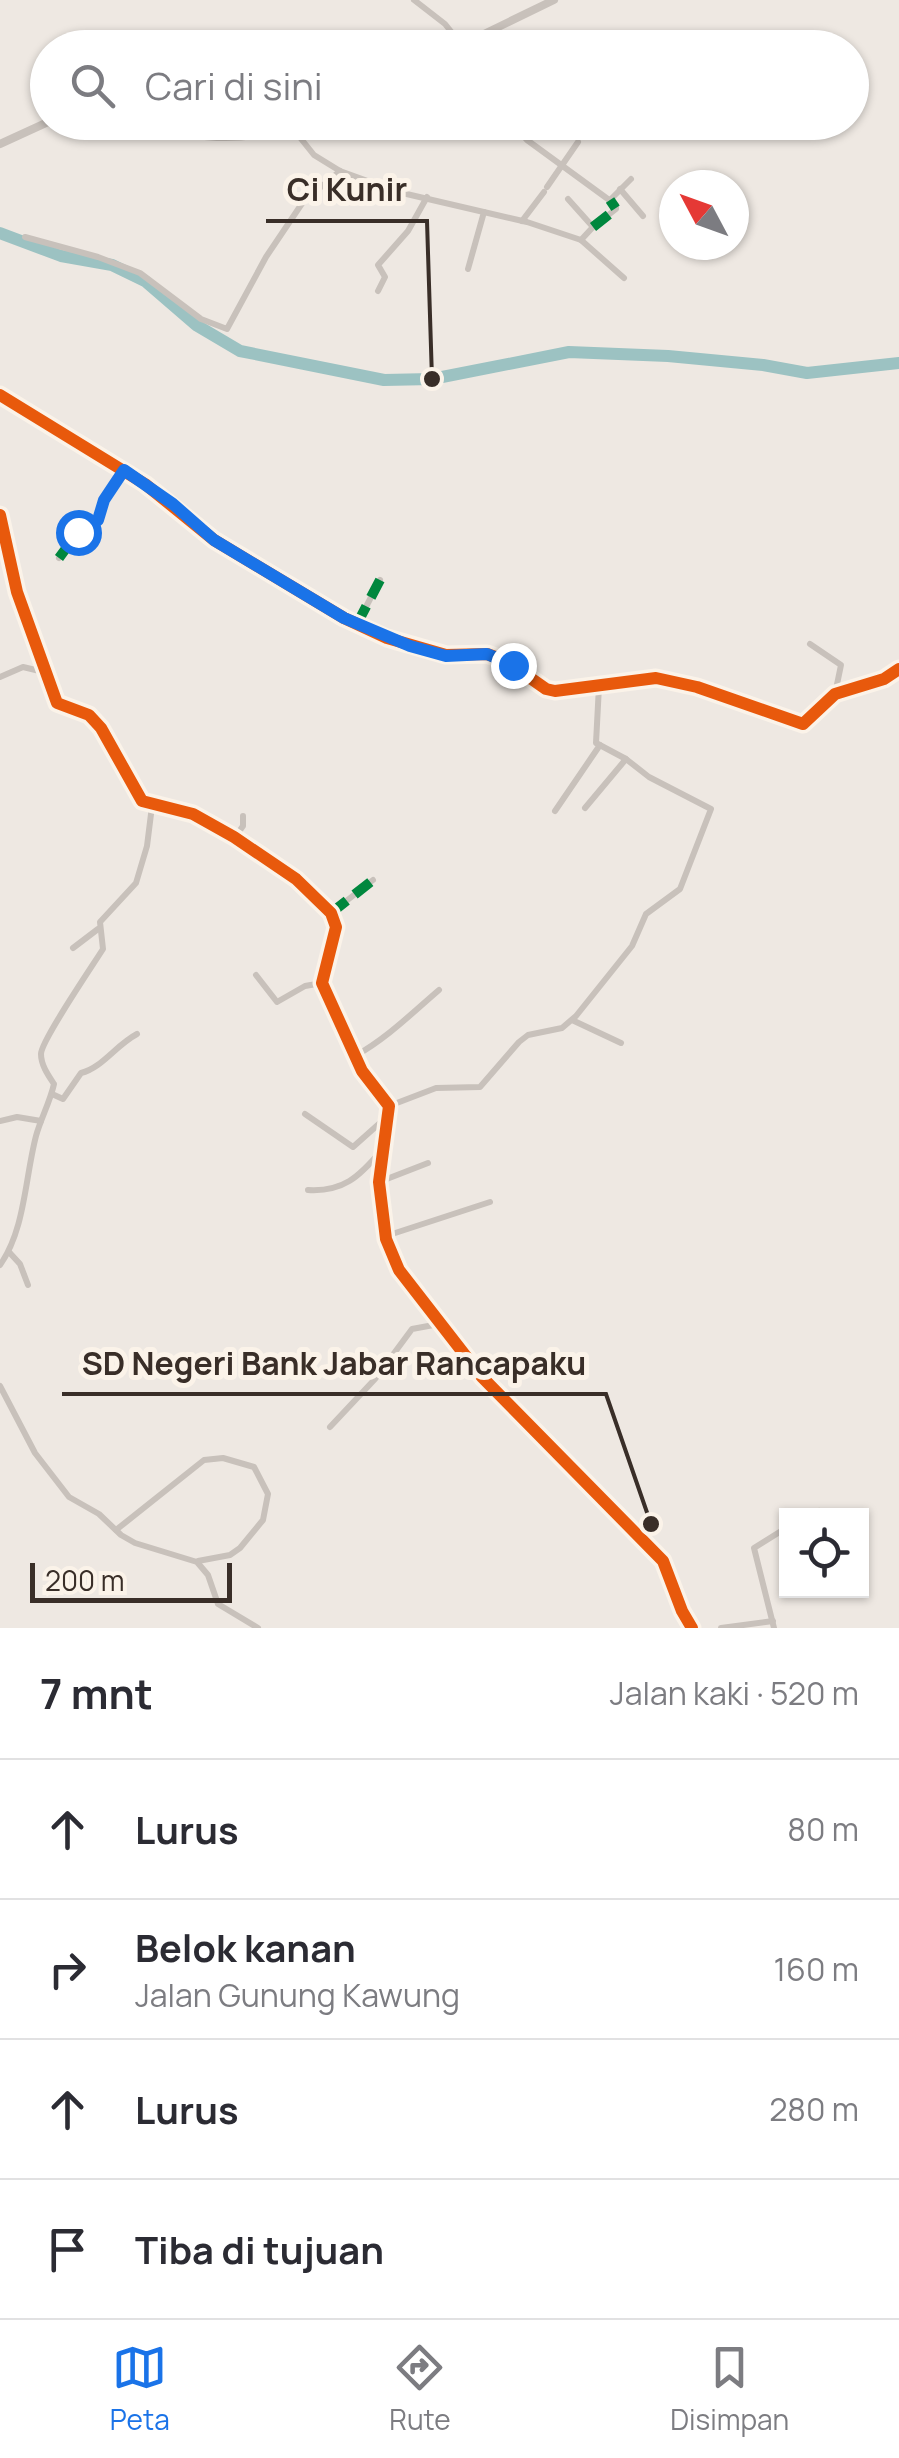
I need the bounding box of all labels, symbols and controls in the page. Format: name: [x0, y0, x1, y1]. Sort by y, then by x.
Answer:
search box: [30, 30, 869, 140]
icon: search: [65, 58, 120, 113]
text: Cari di sini: [145, 59, 323, 111]
callout: Ci Kunir: [266, 159, 427, 221]
text: Ci Kunir: [287, 167, 407, 211]
north arrow: [659, 170, 749, 260]
route start: [56, 510, 102, 556]
route end: [491, 643, 537, 689]
callout: SD Negeri Bank Jabar Rancapaku: [62, 1332, 606, 1394]
text: SD Negeri Bank Jabar Rancapaku: [82, 1341, 586, 1385]
map controls: [779, 1508, 869, 1598]
button: locate: [779, 1508, 869, 1598]
scale bar: [30, 1558, 232, 1602]
text: 200 m: [45, 1561, 124, 1599]
text: 7 mnt: [40, 1664, 153, 1722]
text: Jalan kaki · 520 m: [610, 1671, 859, 1715]
icon: ahead: [40, 1802, 95, 1857]
text: Lurus: [135, 1803, 239, 1855]
text: 80 m: [787, 1807, 859, 1851]
text: Belok kanan: [135, 1921, 356, 1973]
icon: right: [40, 1942, 95, 1997]
text: 160 m: [774, 1947, 859, 1991]
text: Jalan Gunung Kawung: [135, 1973, 460, 2017]
icon: ahead: [40, 2082, 95, 2137]
text: Lurus: [135, 2083, 239, 2135]
text: 280 m: [769, 2087, 859, 2131]
icon: arrive: [40, 2222, 95, 2277]
text: Tiba di tujuan: [135, 2223, 384, 2275]
tab: Peta: [110, 2340, 170, 2438]
tab: Rute: [389, 2340, 451, 2438]
tab: Disimpan: [670, 2340, 789, 2438]

